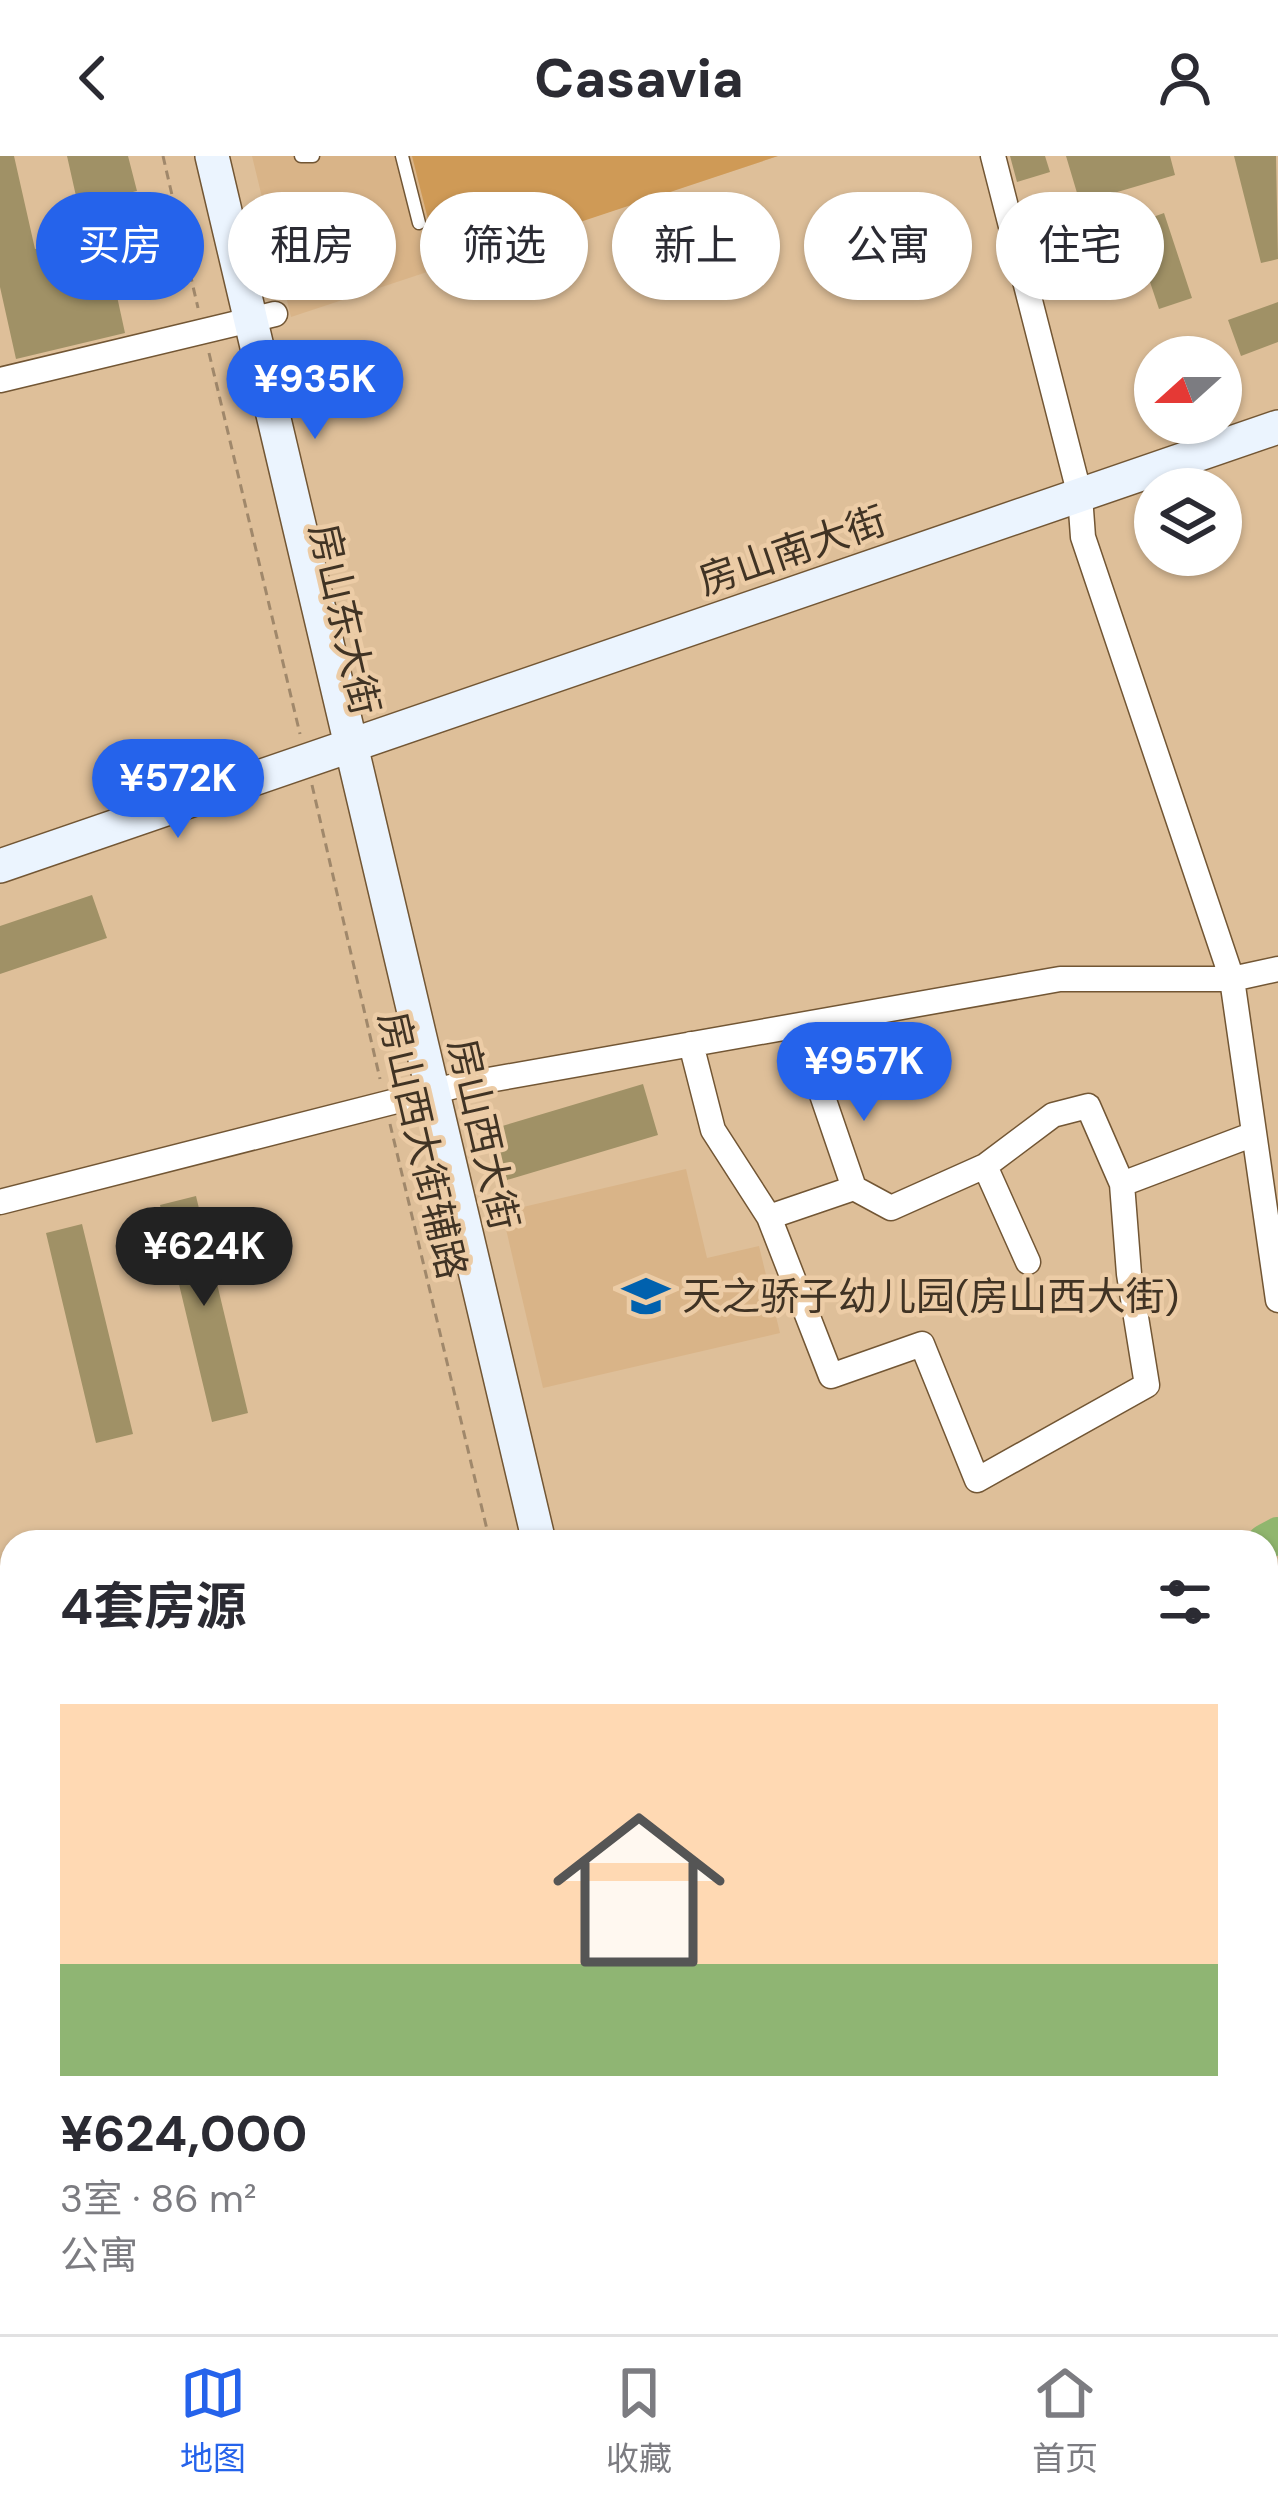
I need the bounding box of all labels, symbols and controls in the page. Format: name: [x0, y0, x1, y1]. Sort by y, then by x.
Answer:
text: Casavia: [534, 43, 744, 114]
icon: back: [60, 45, 126, 111]
icon: person: [1152, 45, 1218, 111]
chip: 买房: [36, 192, 204, 300]
chip: 租房: [228, 192, 396, 300]
chip: 筛选: [420, 192, 588, 300]
chip: 新上: [612, 192, 780, 300]
chip: 公寓: [804, 192, 972, 300]
chip: 住宅: [996, 192, 1164, 300]
north arrow: [1134, 336, 1242, 444]
map controls: [1134, 336, 1242, 576]
pin: ¥935K: [231, 340, 399, 442]
text: ¥935K: [253, 353, 377, 404]
button: layers: [1134, 468, 1242, 576]
street label: 房山南大街: [692, 495, 893, 606]
street label: 房山东大街: [298, 518, 391, 720]
pin: ¥572K: [94, 739, 262, 841]
text: ¥572K: [119, 752, 237, 803]
street label: 房山西大街辅路: [367, 1006, 478, 1284]
pin: ¥957K: [780, 1022, 948, 1124]
street label: 房山西大街: [437, 1033, 530, 1235]
text: ¥957K: [804, 1035, 924, 1086]
pin: ¥624K: [120, 1207, 288, 1309]
text: ¥624K: [143, 1220, 265, 1271]
school or university icon: 天之骄子幼儿园(房山西大街): [621, 1271, 671, 1321]
place label: 天之骄子幼儿园(房山西大街): [682, 1271, 1179, 1322]
icon: filters: [1152, 1569, 1218, 1635]
text: 4套房源: [60, 1573, 246, 1640]
icon: home: [531, 1782, 747, 1998]
text: ¥624,000: [60, 2100, 307, 2167]
text: 3室 · 86 m²: [60, 2173, 257, 2224]
text: 公寓: [60, 2230, 138, 2281]
tab: 地图: [180, 2360, 246, 2480]
tab: 收藏: [606, 2360, 672, 2480]
tab: 首页: [1032, 2360, 1098, 2480]

